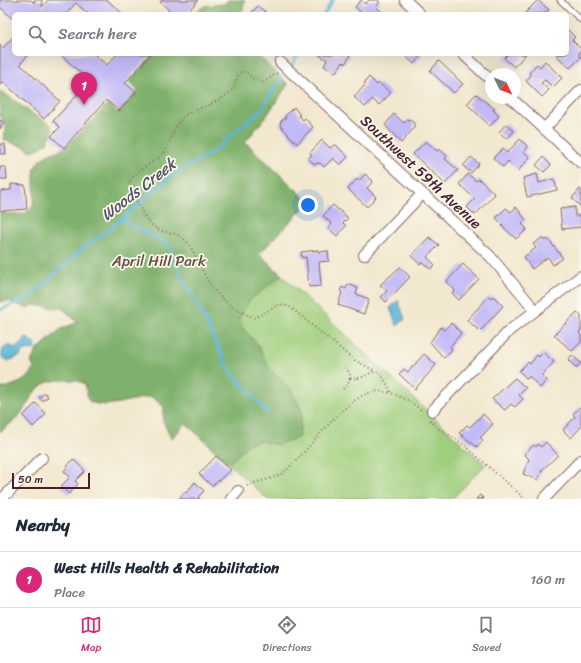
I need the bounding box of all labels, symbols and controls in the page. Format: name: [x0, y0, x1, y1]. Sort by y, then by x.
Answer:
search box: [12, 12, 569, 56]
text: Search here: [58, 21, 137, 47]
icon: search: [26, 23, 48, 45]
north arrow: [485, 68, 521, 104]
pin: 1: [71, 72, 97, 105]
street label: Southwest 59th Avenue: [354, 108, 488, 236]
water label: Woods Creek: [94, 149, 184, 228]
your location: [298, 195, 318, 215]
park label: April Hill Park: [111, 248, 207, 274]
text: 50 m: [18, 470, 43, 489]
scale bar: [12, 471, 90, 490]
text: Nearby: [16, 510, 70, 540]
text: West Hills Health & Rehabilitation: [54, 555, 279, 581]
text: 1: [26, 568, 32, 591]
text: 160 m: [530, 568, 565, 591]
text: Place: [54, 581, 85, 604]
tab: Map: [80, 614, 102, 657]
tab: Directions: [262, 614, 312, 657]
tab: Saved: [472, 614, 501, 657]

